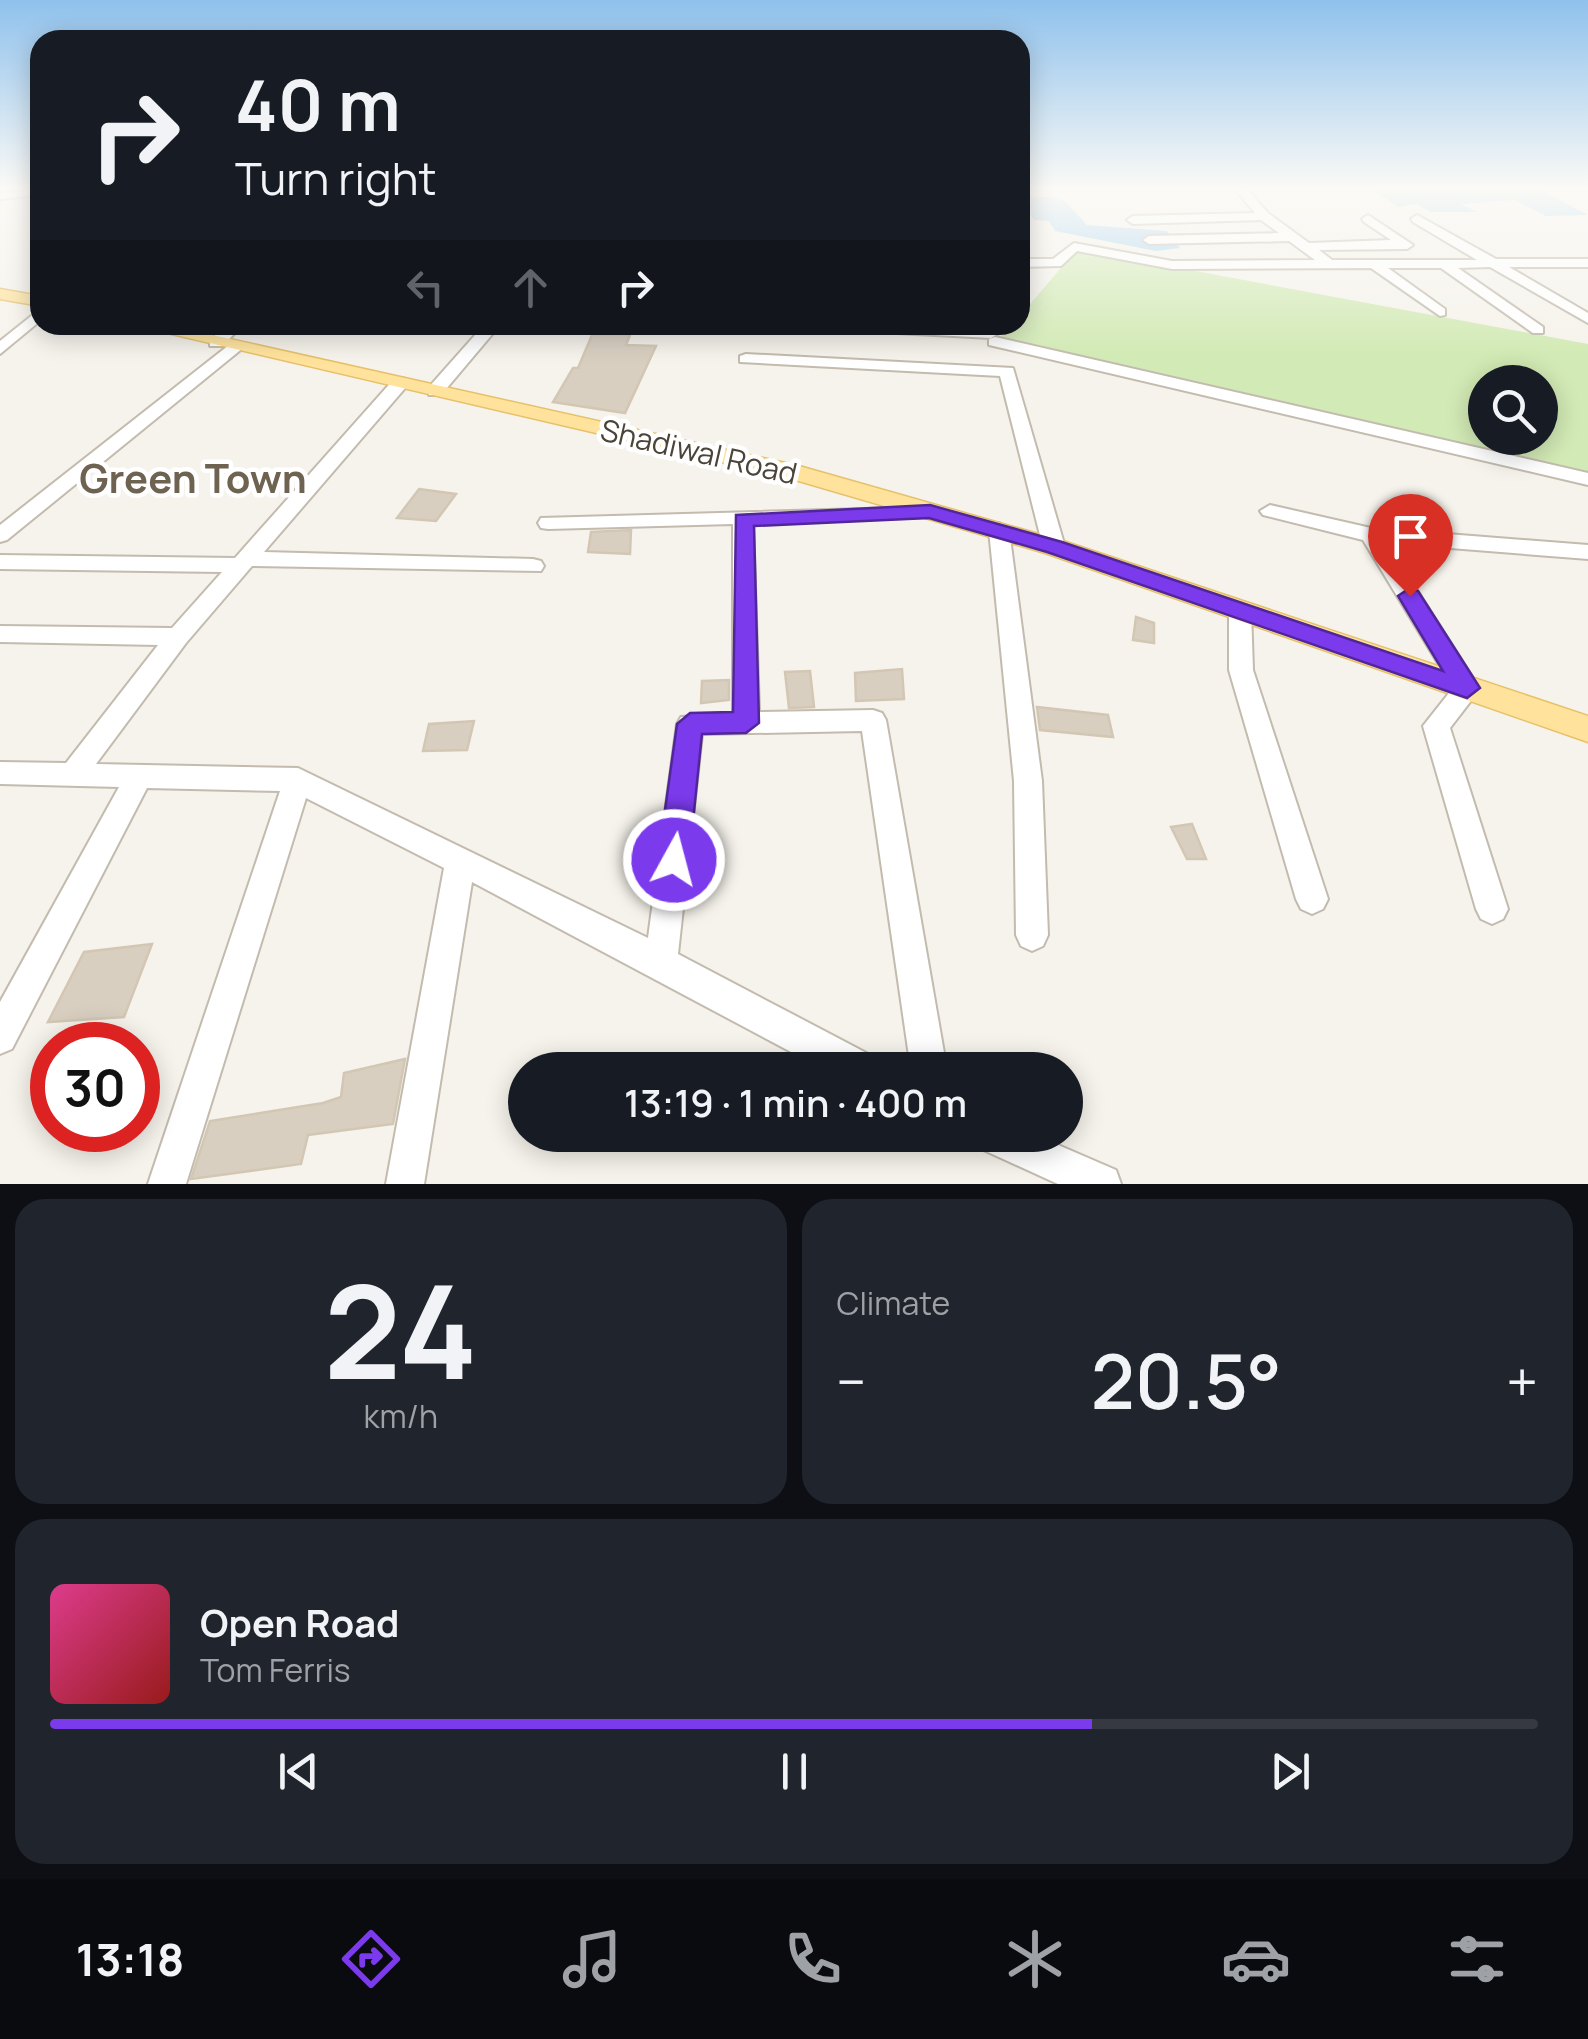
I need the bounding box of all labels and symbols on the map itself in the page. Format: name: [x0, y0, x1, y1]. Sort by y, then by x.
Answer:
street label: Shadiwal Road: [597, 408, 801, 494]
district label: Green Town: [79, 450, 307, 505]
pin: [1368, 494, 1453, 597]
position arrow: [622, 808, 726, 912]
speed limit sign: 30: [30, 1022, 160, 1152]

